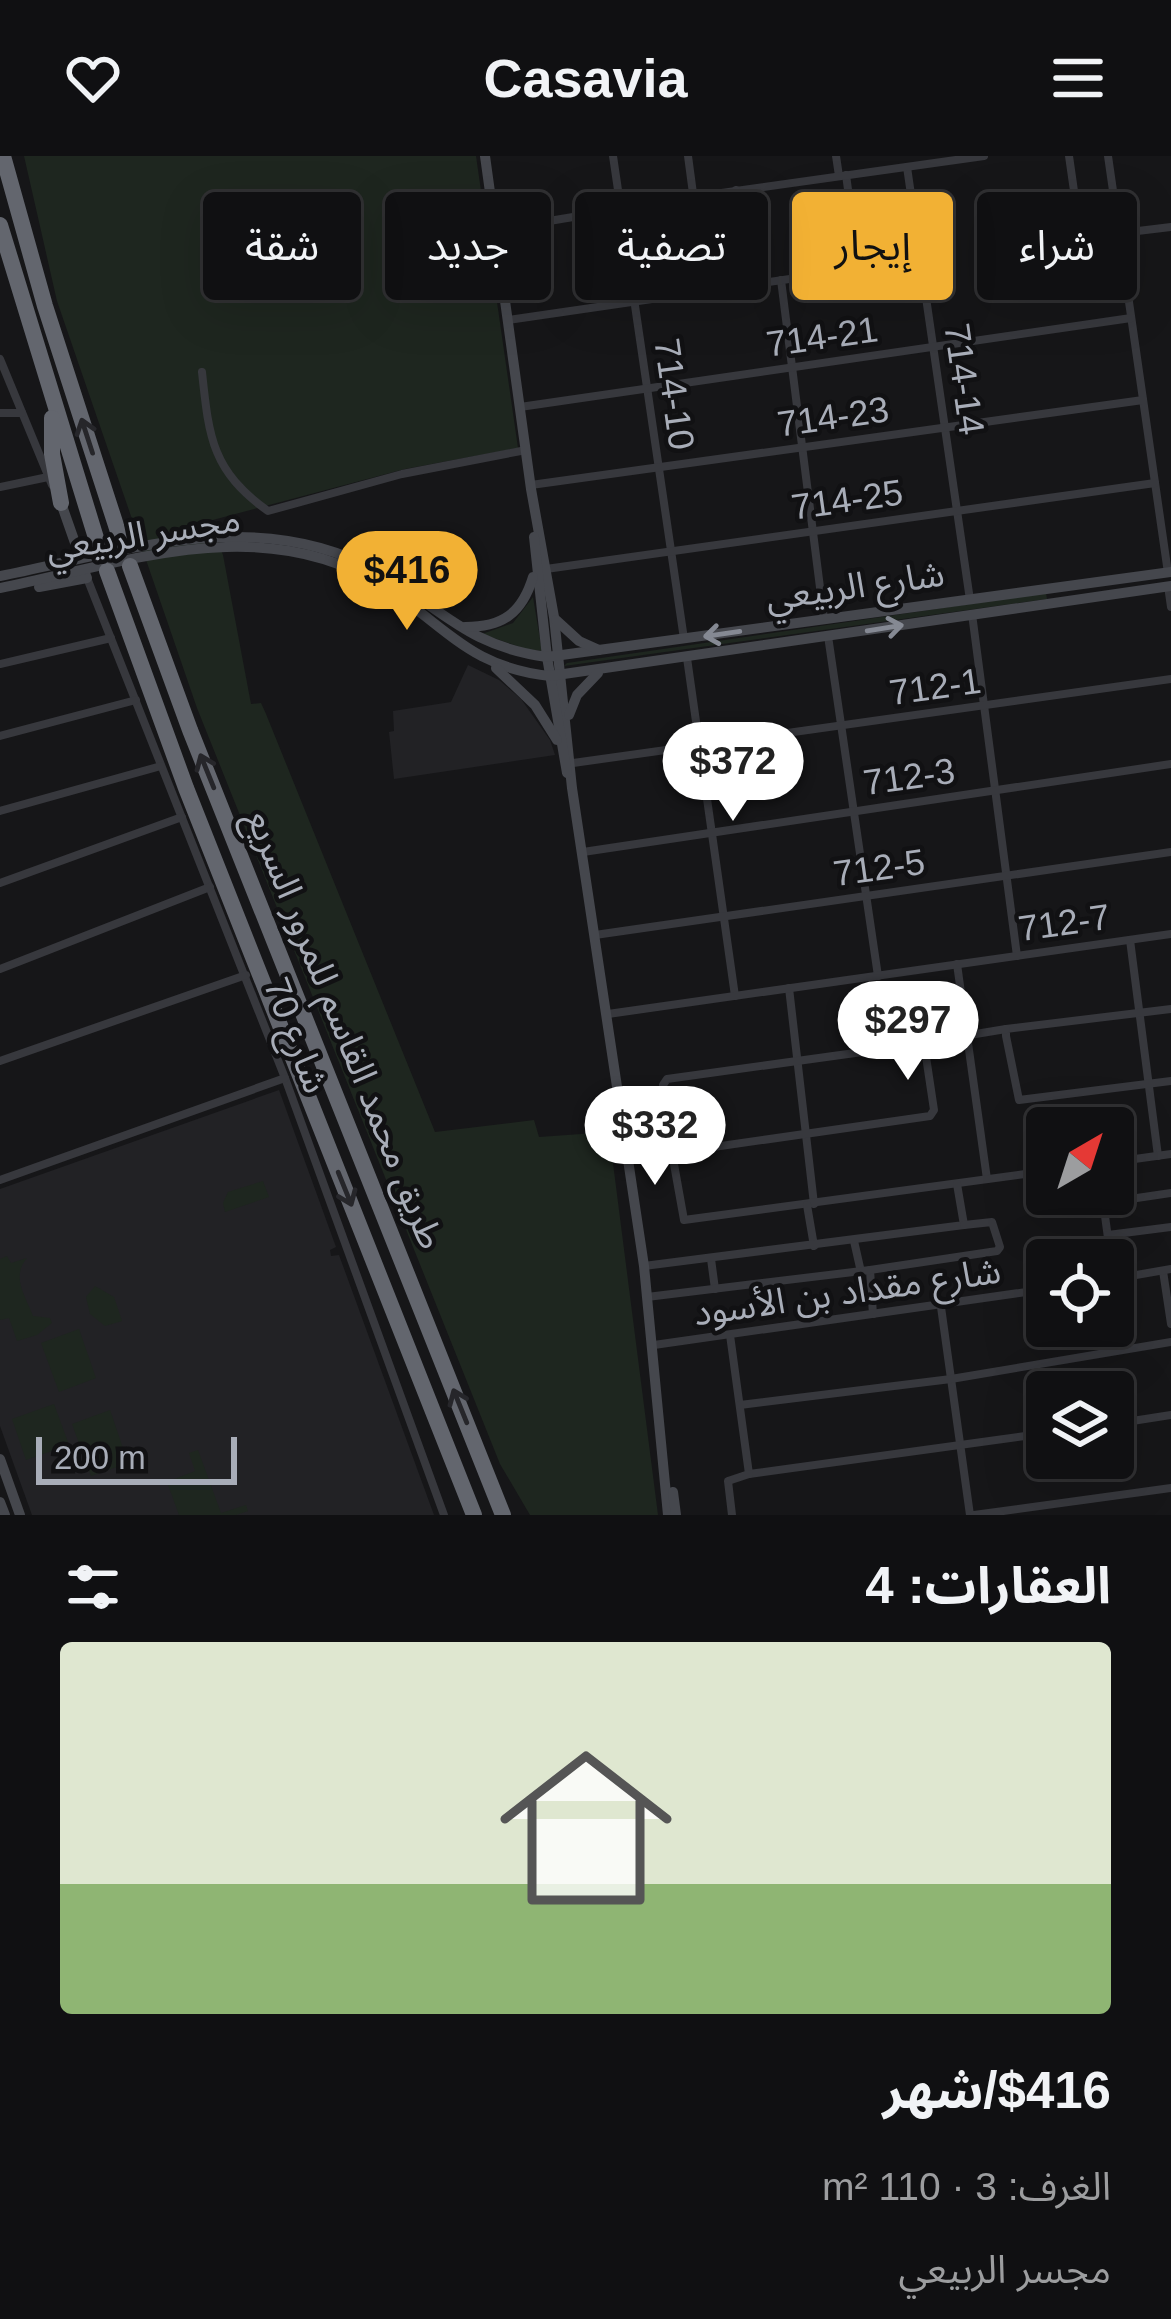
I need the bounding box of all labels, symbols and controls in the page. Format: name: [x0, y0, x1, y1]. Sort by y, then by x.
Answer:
icon: heart: [60, 45, 126, 111]
icon: menu: [1045, 45, 1111, 111]
text: Casavia: [483, 48, 688, 108]
chip: شقة: [203, 192, 361, 300]
chip: جديد: [385, 192, 551, 300]
chip: تصفية: [575, 192, 768, 300]
chip: إيجار: [792, 192, 953, 300]
chip: شراء: [977, 192, 1137, 300]
street label: 714-21: [764, 308, 880, 365]
street label: 714-14: [936, 321, 993, 437]
street label: 714-10: [646, 336, 703, 452]
street label: 714-23: [775, 388, 891, 445]
one-way arrow: [75, 418, 97, 456]
street label: 714-25: [789, 471, 905, 528]
street label: مجسر الربيعي: [43, 498, 244, 576]
pin: $416: [336, 531, 478, 633]
text: $416: [364, 548, 450, 591]
street label: شارع الربيعي: [763, 553, 948, 626]
one-way arrow: [865, 615, 904, 638]
one-way arrow: [703, 623, 742, 646]
street label: 712-1: [887, 660, 984, 713]
pin: $372: [662, 722, 804, 824]
text: $372: [690, 739, 776, 782]
street label: 712-3: [861, 750, 958, 803]
one-way arrow: [195, 753, 216, 790]
street label: طريق محمد القاسم للمرور السريع: [232, 804, 453, 1257]
street label: 712-5: [831, 841, 928, 894]
street label: 712-7: [1016, 896, 1113, 949]
street label: شارع 70: [250, 972, 337, 1101]
pin: $297: [837, 981, 979, 1083]
text: $297: [865, 998, 951, 1041]
pin: $332: [584, 1086, 726, 1188]
text: $332: [612, 1103, 698, 1146]
north arrow: [1026, 1107, 1134, 1215]
map controls: [1026, 1107, 1134, 1479]
one-way arrow: [336, 1170, 358, 1207]
button: locate: [1026, 1239, 1134, 1347]
street label: شارع مقداد بن الأسود: [691, 1250, 1004, 1339]
button: layers: [1026, 1371, 1134, 1479]
one-way arrow: [448, 1389, 470, 1426]
scale bar: [36, 1431, 237, 1484]
text: 200 m: [54, 1439, 146, 1476]
icon: filters: [60, 1554, 126, 1620]
text: العقارات: 4: [865, 1557, 1111, 1614]
icon: home: [478, 1720, 694, 1936]
text: $416/شهر: [883, 2062, 1111, 2119]
text: الغرف: 3 · 110 m²: [822, 2165, 1111, 2208]
text: مجسر الربيعي: [898, 2248, 1111, 2291]

